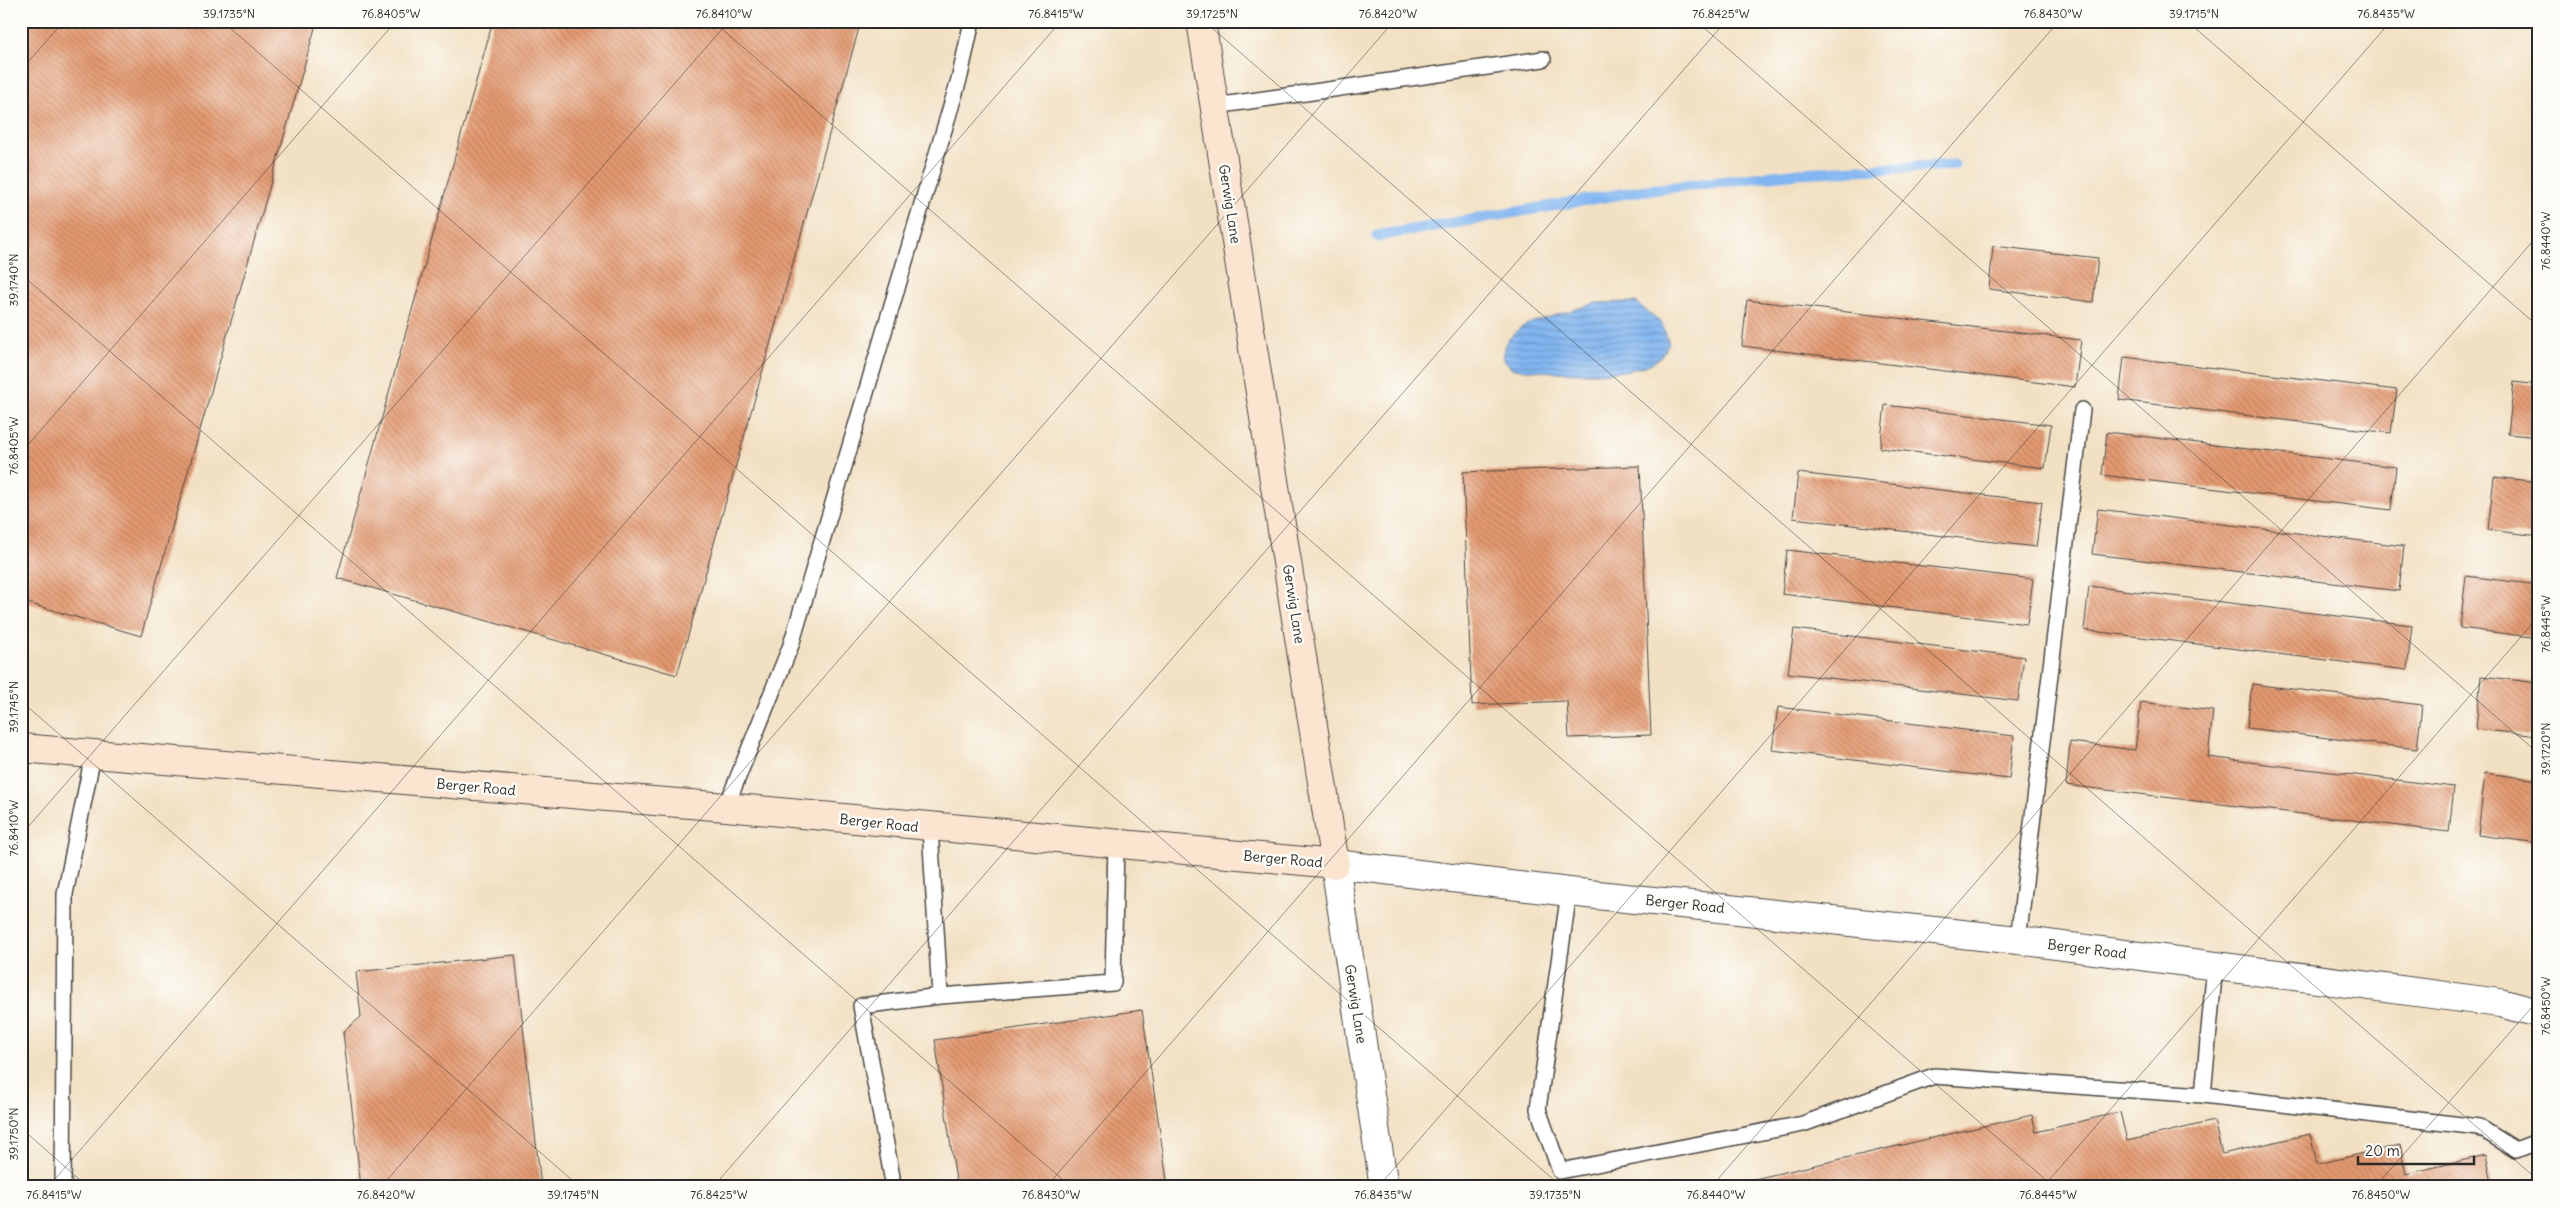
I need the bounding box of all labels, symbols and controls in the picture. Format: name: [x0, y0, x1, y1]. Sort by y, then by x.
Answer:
text: 39.1735°N: [203, 6, 255, 21]
text: 76.8405°W: [362, 6, 420, 21]
text: 76.8410°W: [696, 6, 752, 21]
text: 76.8415°W: [1028, 6, 1084, 21]
text: 39.1725°N: [1186, 6, 1238, 21]
text: 76.8420°W: [1359, 6, 1417, 21]
text: 76.8425°W: [1692, 6, 1750, 21]
text: 76.8430°W: [2024, 6, 2082, 21]
text: 39.1715°N: [2169, 6, 2219, 21]
text: 76.8435°W: [2357, 6, 2415, 21]
street label: Gerwig Lane: [1215, 163, 1245, 245]
text: 76.8440°W: [2538, 212, 2553, 270]
text: 39.1740°N: [6, 254, 21, 306]
text: 76.8405°W: [6, 417, 21, 475]
street label: Gerwig Lane: [1279, 563, 1309, 645]
text: 76.8445°W: [2538, 595, 2553, 653]
text: 39.1745°N: [6, 681, 21, 733]
text: 39.1720°N: [2538, 723, 2553, 775]
street label: Berger Road: [436, 775, 516, 799]
text: 76.8410°W: [6, 800, 21, 856]
street label: Berger Road: [839, 810, 919, 836]
street label: Berger Road: [1243, 847, 1323, 871]
street label: Berger Road: [1645, 891, 1725, 917]
street label: Berger Road: [2046, 935, 2128, 963]
street label: Gerwig Lane: [1341, 963, 1371, 1045]
text: 76.8450°W: [2538, 977, 2553, 1035]
text: 39.1750°N: [6, 1107, 21, 1161]
scale bar: [2358, 1133, 2474, 1165]
text: 20 m: [2365, 1141, 2400, 1160]
text: 76.8415°W: [26, 1187, 82, 1202]
text: 76.8420°W: [357, 1187, 415, 1202]
text: 39.1745°N: [547, 1187, 599, 1202]
text: 76.8425°W: [690, 1187, 748, 1202]
text: 76.8430°W: [1022, 1187, 1080, 1202]
text: 76.8435°W: [1354, 1187, 1412, 1202]
text: 39.1735°N: [1529, 1187, 1581, 1202]
text: 76.8440°W: [1687, 1187, 1745, 1202]
text: 76.8445°W: [2019, 1187, 2077, 1202]
text: 76.8450°W: [2352, 1187, 2410, 1202]

